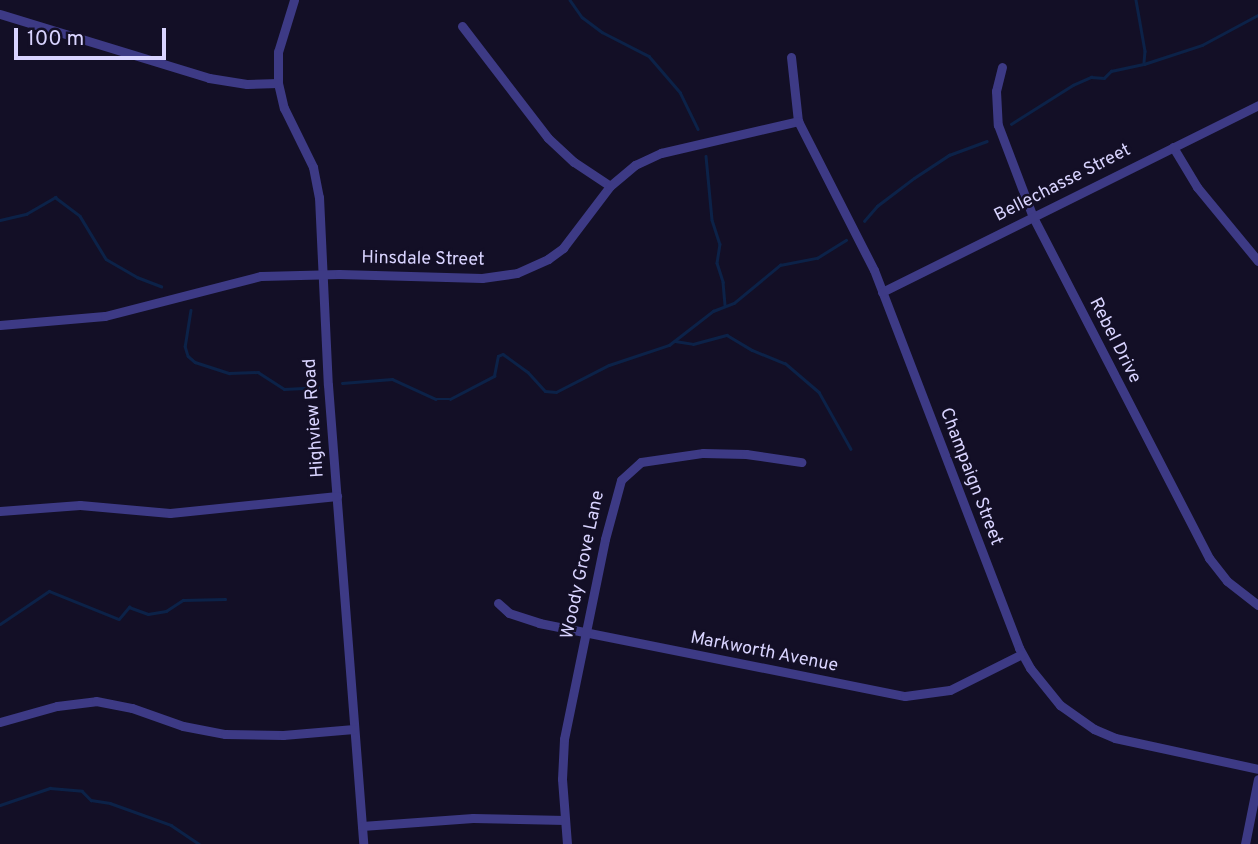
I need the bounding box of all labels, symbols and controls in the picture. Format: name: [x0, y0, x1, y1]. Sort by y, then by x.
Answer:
scale bar: [18, 14, 170, 58]
text: 100 m: [27, 26, 84, 53]
street label: Bellechasse Street: [991, 140, 1135, 228]
street label: Hinsdale Street: [361, 248, 485, 272]
street label: Rebel Drive: [1083, 295, 1145, 387]
street label: Highview Road: [300, 358, 330, 478]
street label: Champaign Street: [934, 405, 1006, 549]
street label: Woody Grove Lane: [558, 489, 610, 641]
street label: Markworth Avenue: [688, 628, 840, 678]

